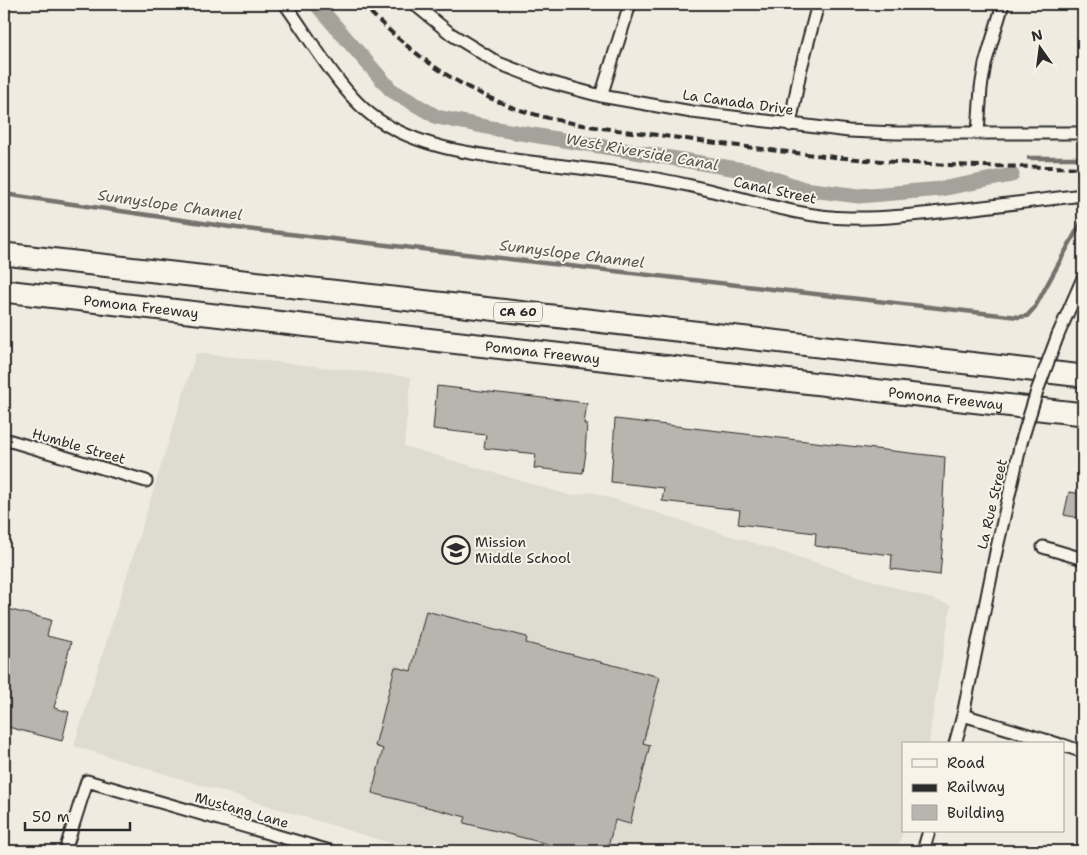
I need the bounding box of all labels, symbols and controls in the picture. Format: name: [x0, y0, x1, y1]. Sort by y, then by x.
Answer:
north arrow: [1014, 22, 1064, 72]
text: N: [1029, 25, 1044, 45]
street label: La Canada Drive: [681, 85, 795, 119]
water label: West Riverside Canal: [564, 129, 720, 175]
street label: Canal Street: [732, 172, 818, 208]
water label: Sunnyslope Channel: [96, 185, 244, 225]
water label: Sunnyslope Channel: [498, 235, 646, 273]
street label: Pomona Freeway: [83, 291, 200, 322]
road number: CA 60: [494, 302, 542, 322]
street label: Pomona Freeway: [484, 337, 601, 368]
street label: Pomona Freeway: [887, 383, 1004, 414]
street label: Humble Street: [30, 424, 128, 468]
street label: La Rue Street: [973, 457, 1011, 551]
place label: Mission Middle School: [475, 533, 571, 567]
school or university icon: Mission Middle School: [441, 535, 471, 565]
legend: [902, 742, 1064, 832]
text: Road: [947, 753, 985, 773]
text: Railway: [947, 777, 1005, 797]
street label: Mustang Lane: [193, 788, 291, 832]
scale bar: [25, 800, 130, 832]
text: Building: [947, 803, 1004, 823]
text: 50 m: [32, 807, 70, 827]

